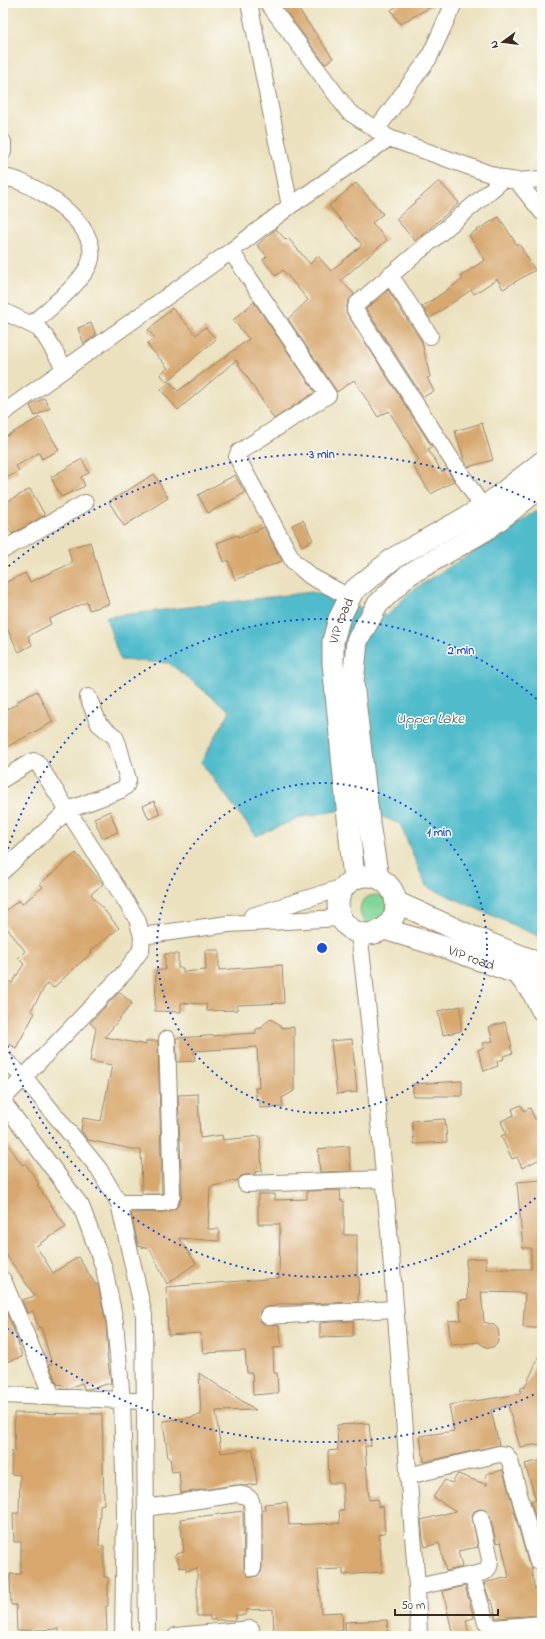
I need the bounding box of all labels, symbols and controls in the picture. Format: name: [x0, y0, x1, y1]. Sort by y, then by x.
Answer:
north arrow: [483, 22, 523, 62]
text: N: [486, 39, 503, 50]
text: 3 min: [308, 446, 335, 464]
street label: VIP road: [324, 594, 360, 647]
text: 2 min: [447, 642, 474, 660]
water label: Upper Lake: [396, 708, 465, 730]
text: 1 min: [427, 824, 451, 842]
street label: VIP road: [444, 940, 497, 977]
centre of rings: [315, 941, 329, 955]
scale bar: [395, 1591, 498, 1617]
text: 50 m: [401, 1597, 425, 1615]

